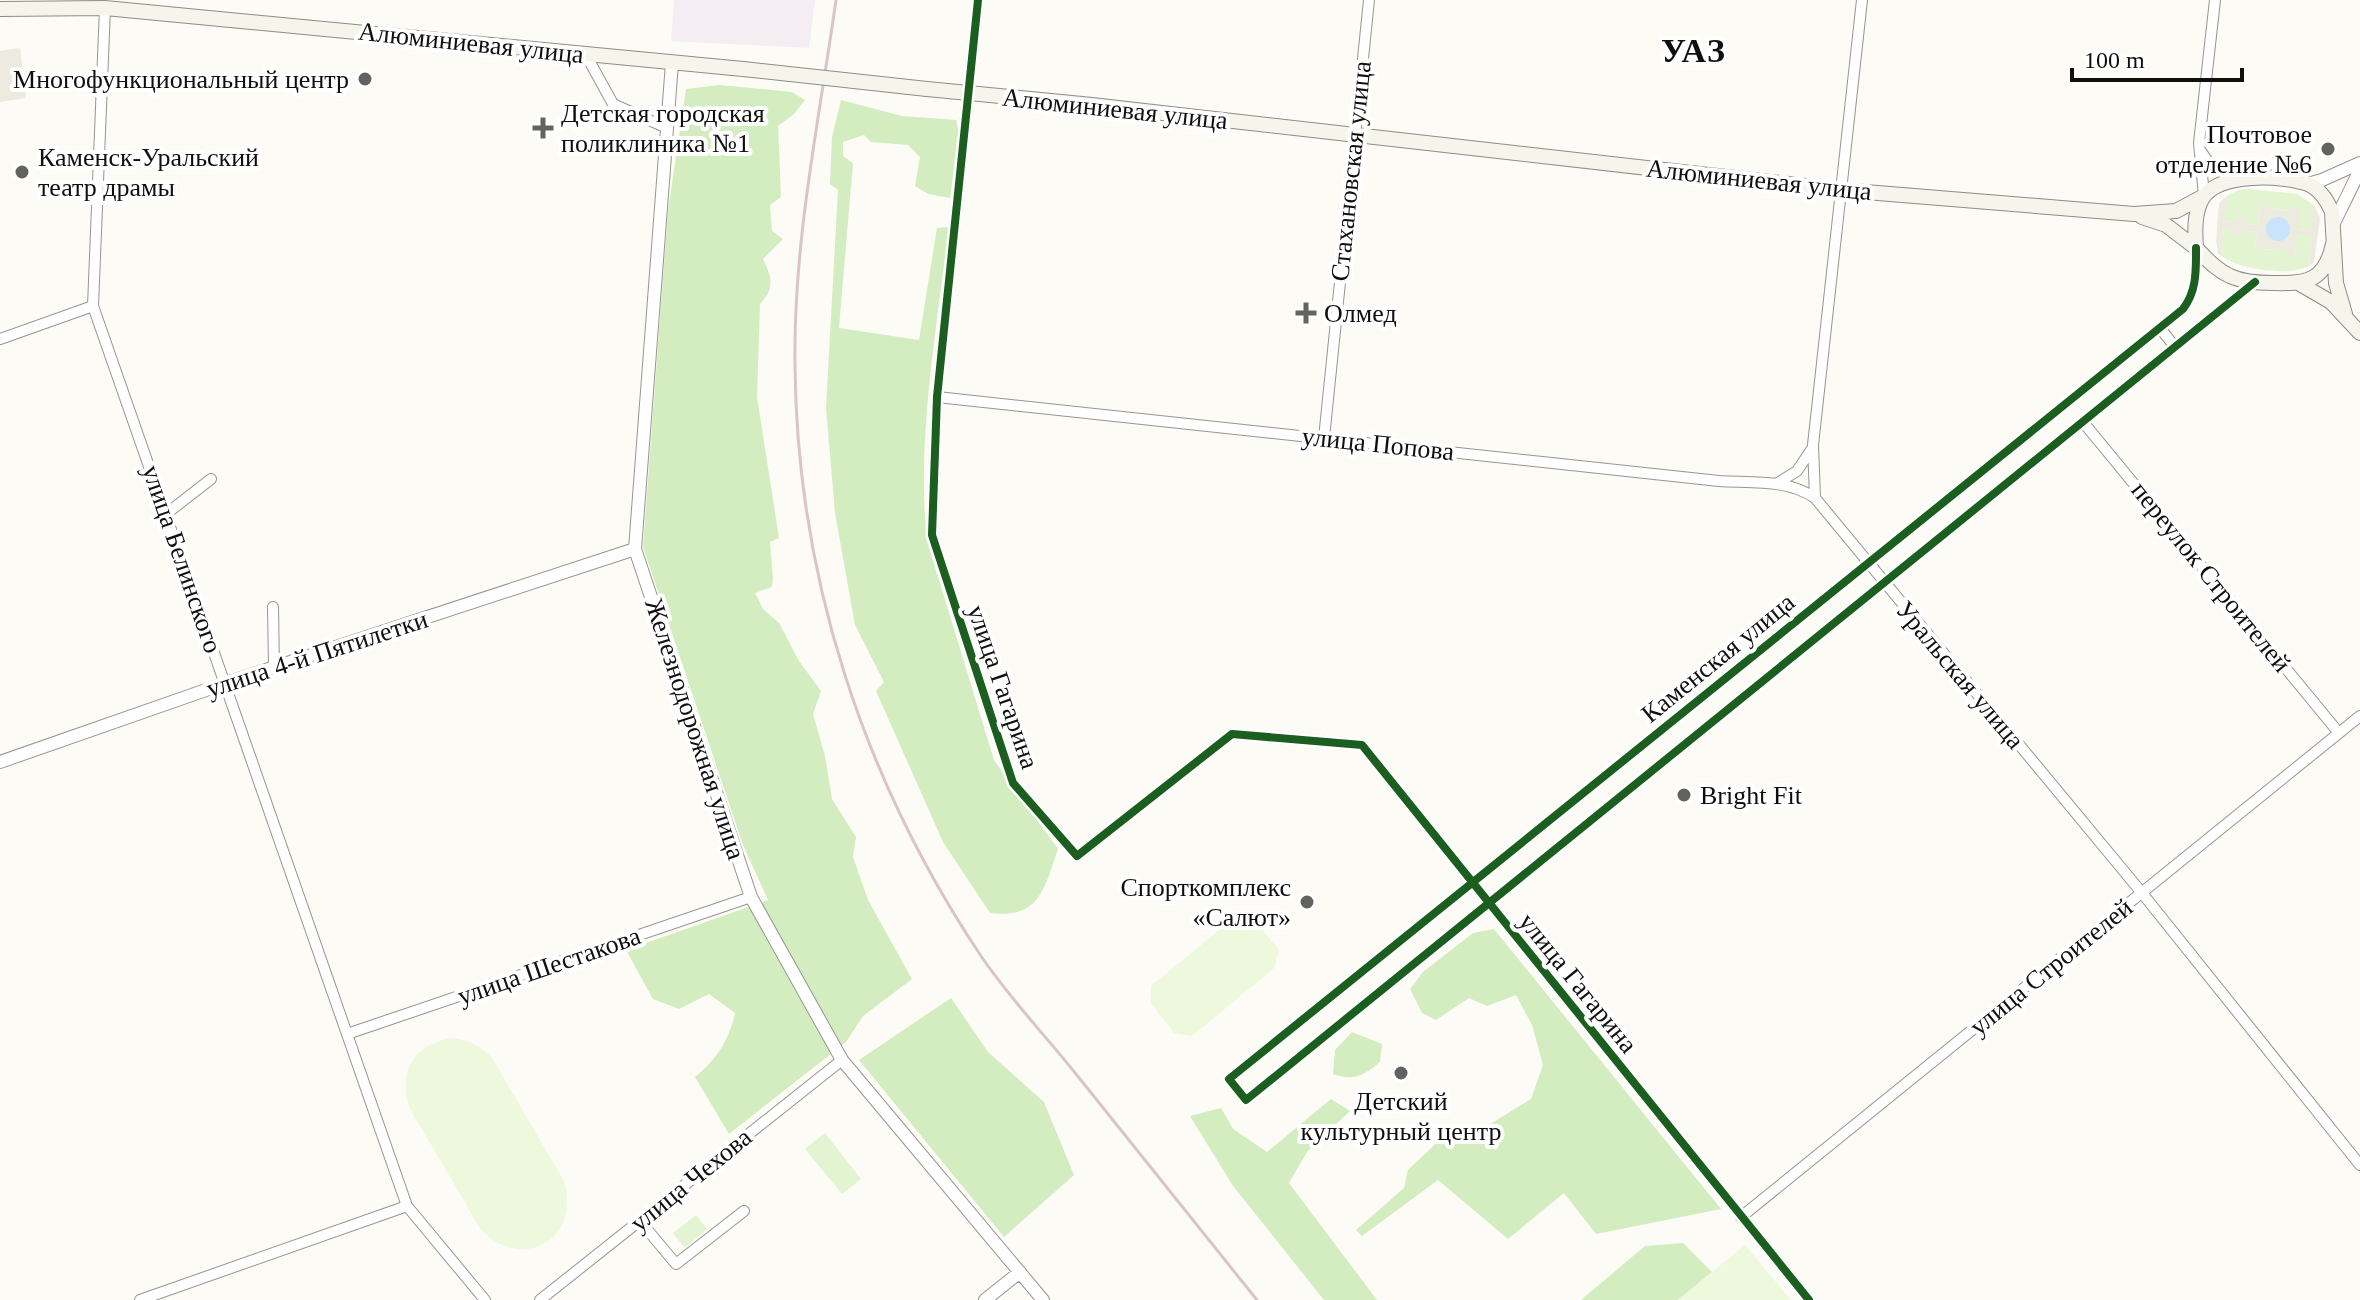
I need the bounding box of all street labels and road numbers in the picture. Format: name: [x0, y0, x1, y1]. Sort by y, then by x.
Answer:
street label: Алюминиевая улица: [357, 17, 586, 69]
street label: Стахановская улица: [1325, 59, 1377, 283]
street label: Алюминиевая улица: [1001, 83, 1230, 135]
street label: Алюминиевая улица: [1645, 154, 1874, 206]
street label: улица Попова: [1300, 422, 1456, 466]
street label: улица Белинского: [136, 461, 228, 657]
street label: переулок Строителей: [2125, 476, 2297, 678]
street label: Каменская улица: [1636, 587, 1801, 729]
street label: Железнодорожная улица: [639, 595, 751, 863]
street label: Уральская улица: [1890, 595, 2030, 755]
street label: улица Гагарина: [961, 601, 1045, 773]
street label: улица 4-й Пятилетки: [203, 604, 432, 704]
street label: улица Строителей: [1964, 893, 2138, 1041]
street label: улица Гагарина: [1513, 907, 1643, 1059]
street label: улица Шестакова: [454, 921, 645, 1011]
street label: улица Чехова: [625, 1122, 758, 1238]

